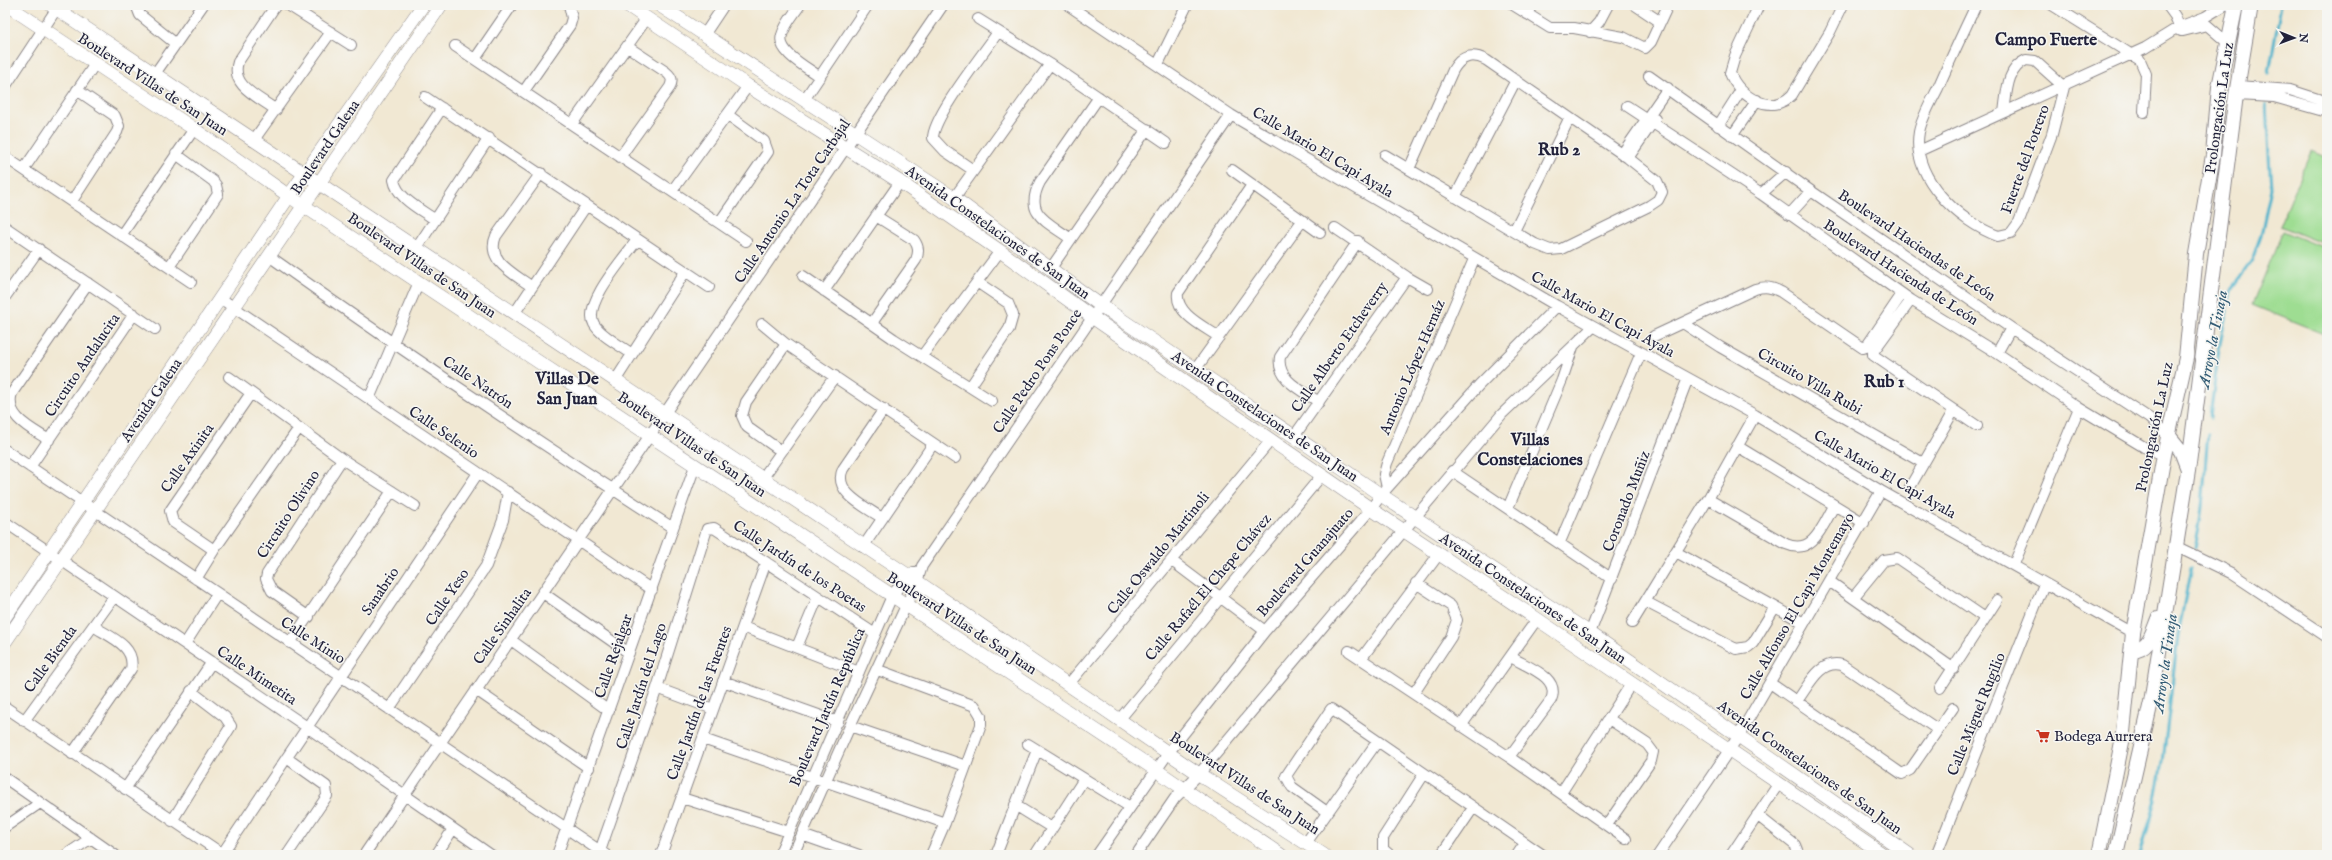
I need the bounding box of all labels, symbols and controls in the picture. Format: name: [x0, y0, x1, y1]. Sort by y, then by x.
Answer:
north arrow: [2274, 18, 2314, 58]
street label: Boulevard Villas de San Juan: [74, 29, 231, 140]
district label: Campo Fuerte: [1995, 30, 2097, 51]
text: N: [2296, 32, 2310, 44]
street label: Prolongación La Luz: [2201, 41, 2238, 175]
street label: Boulevard Galena: [287, 96, 364, 198]
street label: Fuerte del Potrero: [1997, 102, 2054, 216]
street label: Calle Mario El Capi Ayala: [1249, 103, 1397, 202]
street label: Calle Antonio La Tota Carbajal: [730, 115, 855, 287]
district label: Rub 2: [1538, 140, 1580, 161]
street label: Avenida Constelaciones de San Juan: [901, 161, 1094, 304]
street label: Boulevard Haciendas de León: [1834, 186, 1999, 305]
street label: Boulevard Villas de San Juan: [344, 209, 500, 322]
street label: Boulevard Hacienda de León: [1820, 215, 1982, 330]
street label: Calle Mario El Capi Ayala: [1528, 267, 1678, 362]
street label: Calle Alberto Etcheverry: [1287, 278, 1392, 416]
water label: Arroyo la Tinaja: [2194, 289, 2233, 392]
street label: Antonio López Hernáz: [1375, 297, 1450, 439]
street label: Calle Pedro Pons Ponce: [989, 305, 1086, 437]
street label: Circuito Andalucita: [41, 309, 124, 421]
street label: Circuito Villa Rubi: [1754, 344, 1865, 419]
street label: Avenida Constelaciones de San Juan: [1167, 346, 1362, 486]
street label: Calle Natrón: [439, 352, 517, 413]
street label: Avenida Galena: [116, 354, 187, 447]
street label: Prolongación La Luz: [2131, 360, 2178, 494]
district label: Villas De San Juan: [534, 369, 599, 410]
district label: Rub 1: [1864, 372, 1904, 393]
street label: Boulevard Villas de San Juan: [614, 388, 770, 501]
street label: Calle Selenio: [405, 402, 483, 463]
street label: Calle Axinita: [157, 419, 219, 497]
street label: Calle Mario El Capi Ayala: [1810, 426, 1960, 523]
district label: Villas Constelaciones: [1477, 430, 1583, 471]
street label: Coronado Muñiz: [1598, 448, 1654, 554]
street label: Circuito Olivino: [253, 466, 324, 562]
street label: Calle Oswaldo Martinoli: [1103, 488, 1214, 618]
street label: Boulevard Guanajuato: [1253, 504, 1358, 621]
street label: Calle Alfonso El Capi Montemayo: [1736, 509, 1859, 703]
street label: Calle Rafaél El Chepe Chávez: [1141, 510, 1276, 665]
street label: Calle Jardín de los Poetas: [729, 516, 870, 617]
street label: Avenida Constelaciones de San Juan: [1435, 528, 1630, 668]
street label: Sanabrio: [357, 564, 403, 619]
street label: Calle Yeso: [421, 565, 473, 630]
street label: Boulevard Villas de San Juan: [883, 568, 1040, 679]
street label: Calle Sinhalita: [469, 584, 536, 668]
street label: Calle Rejalgar: [590, 611, 637, 701]
street label: Calle Minio: [277, 612, 349, 668]
water label: Arroyo la Tinaja: [2149, 613, 2183, 716]
street label: Calle Jardín del Lago: [612, 620, 671, 752]
street label: Calle Bienda: [20, 621, 82, 697]
street label: Calle Jardín de las Fuentes: [663, 623, 736, 783]
street label: Boulevard Jardín República: [785, 625, 870, 789]
street label: Calle Mimetita: [213, 642, 301, 710]
street label: Calle Miguel Rugilio: [1943, 650, 2010, 779]
street label: Avenida Constelaciones de San Juan: [1713, 696, 1906, 839]
place label: Bodega Aurrera: [2054, 727, 2153, 746]
street label: Boulevard Villas de San Juan: [1166, 728, 1323, 839]
supermarket icon: Bodega Aurrera: [2035, 728, 2051, 744]

